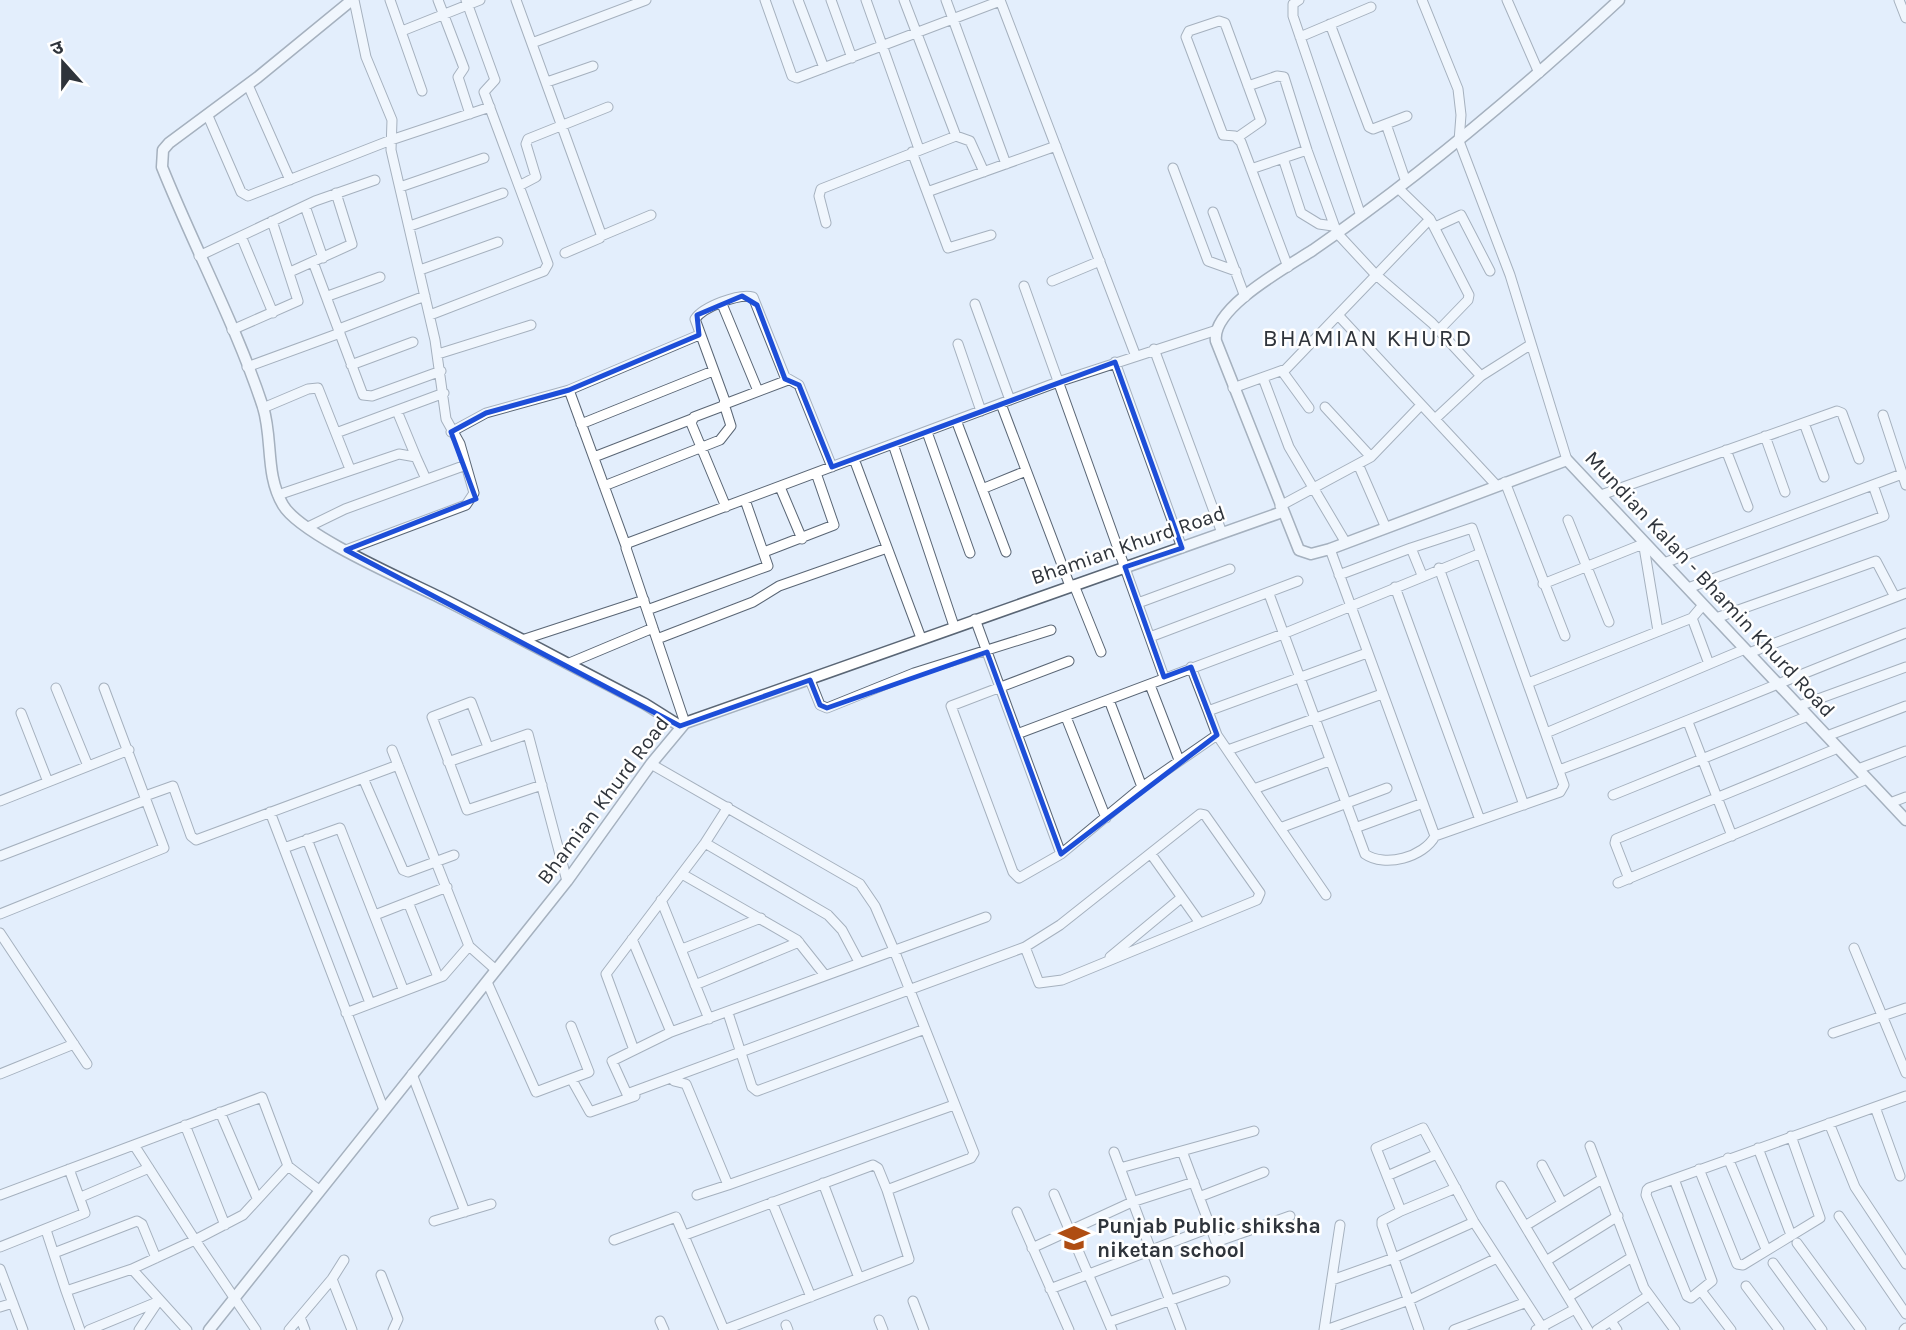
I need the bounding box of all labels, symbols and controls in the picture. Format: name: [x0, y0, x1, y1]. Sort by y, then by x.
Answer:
north arrow: [28, 28, 98, 98]
text: उ: [48, 35, 67, 60]
district label: BHAMIAN KHURD: [1263, 324, 1473, 352]
street label: Mundian Kalan - Bhamin Khurd Road: [1580, 446, 1840, 722]
street label: Bhamian Khurd Road: [1028, 500, 1228, 590]
street label: Bhamian Khurd Road: [532, 711, 674, 889]
place label: Punjab Public shiksha niketan school: [1097, 1214, 1321, 1262]
school or university icon: Punjab Public shiksha niketan school: [1057, 1221, 1091, 1255]

